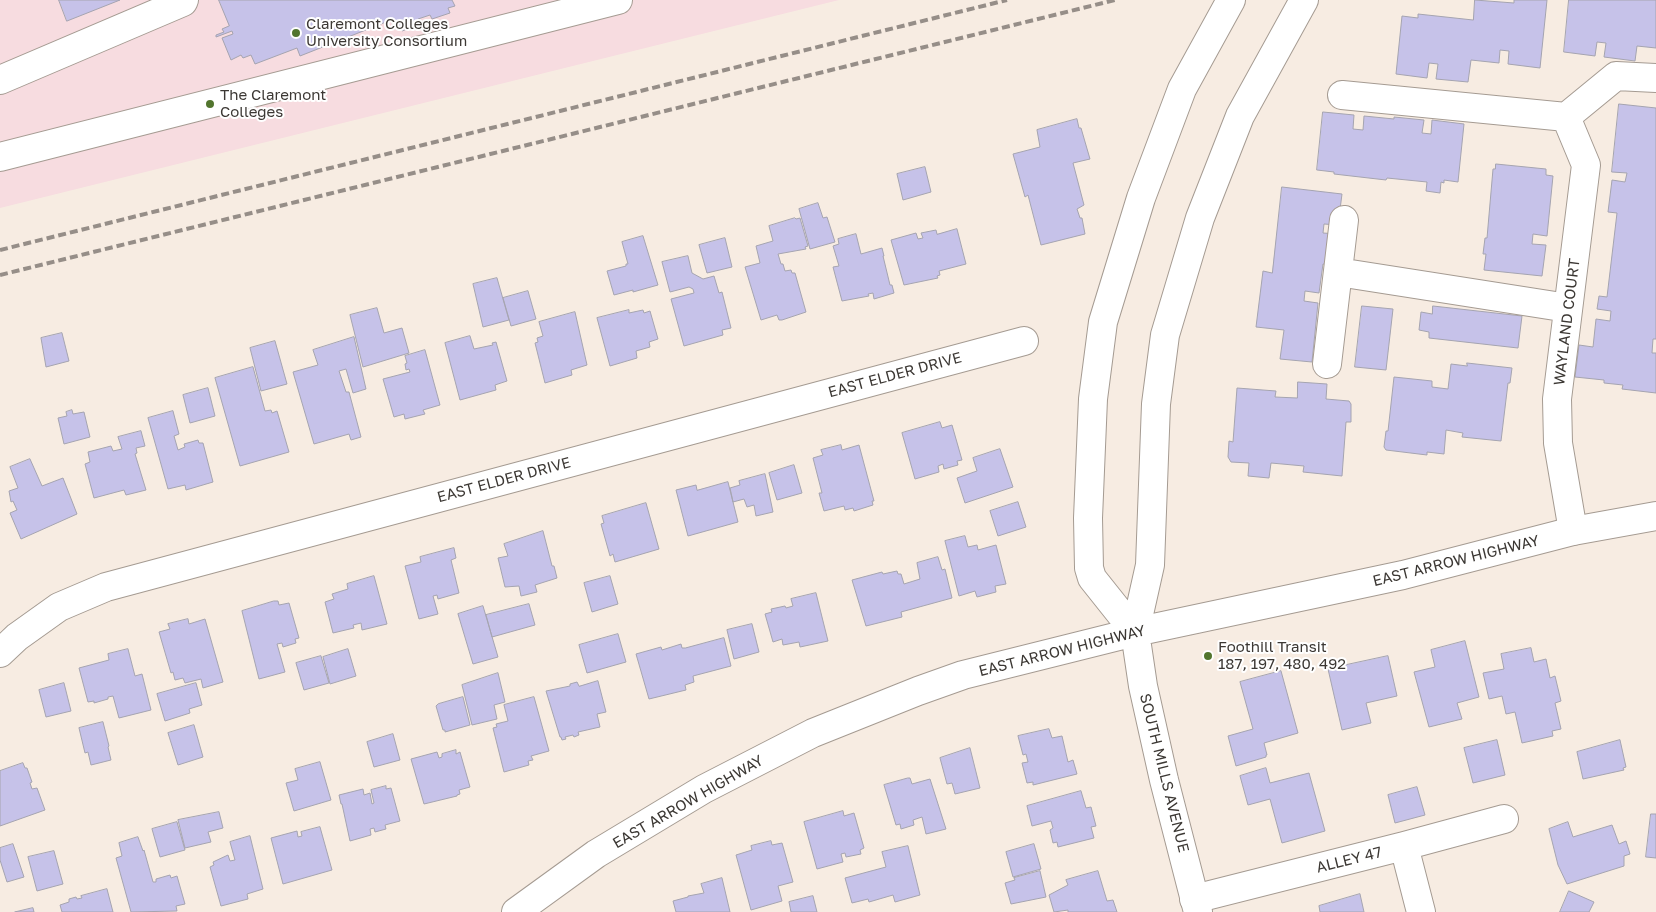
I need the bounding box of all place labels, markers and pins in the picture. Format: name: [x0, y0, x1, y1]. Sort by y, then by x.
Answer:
place label: Claremont Colleges University Consortium: [306, 15, 467, 50]
marker: Claremont Colleges University Consortium: [290, 27, 302, 39]
place label: The Claremont Colleges: [220, 86, 326, 121]
marker: The Claremont Colleges: [204, 98, 216, 110]
place label: Foothill Transit 187, 197, 480, 492: [1218, 638, 1346, 673]
marker: Foothill Transit 187, 197, 480, 492: [1202, 650, 1214, 662]

